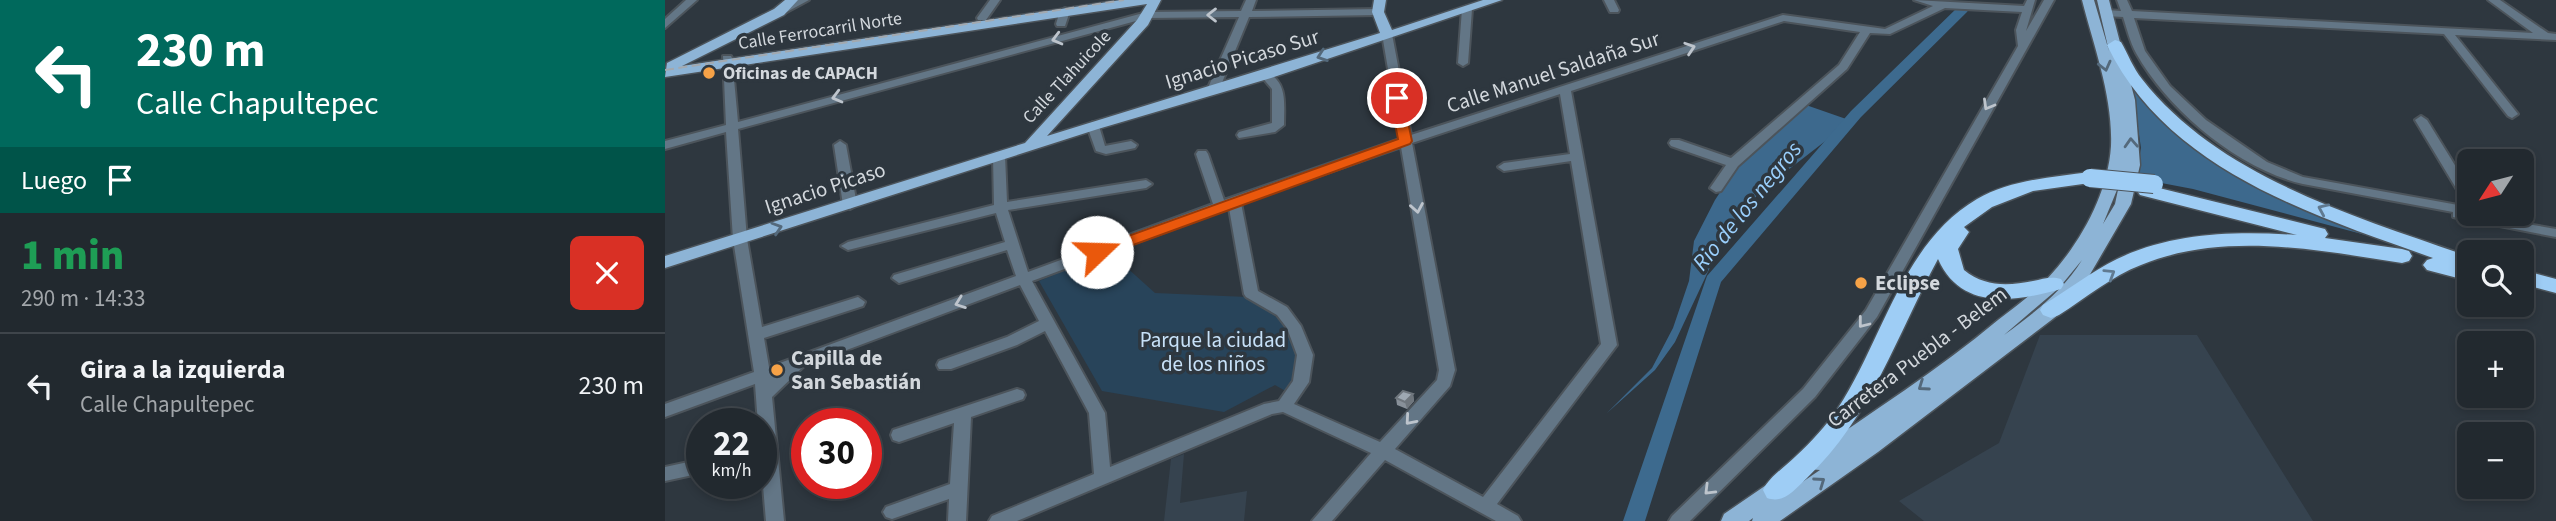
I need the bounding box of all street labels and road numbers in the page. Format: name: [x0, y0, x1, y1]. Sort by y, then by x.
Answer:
street label: Calle Ferrocarril Norte: [736, 6, 904, 56]
street label: Ignacio Picaso Sur: [1161, 21, 1323, 97]
street label: Calle Manuel Saldaña Sur: [1443, 23, 1664, 121]
street label: Calle Tlahuicole: [1017, 25, 1117, 129]
street label: Ignacio Picaso: [761, 154, 889, 222]
street label: Carretera Puebla - Belem: [1821, 279, 2013, 435]

